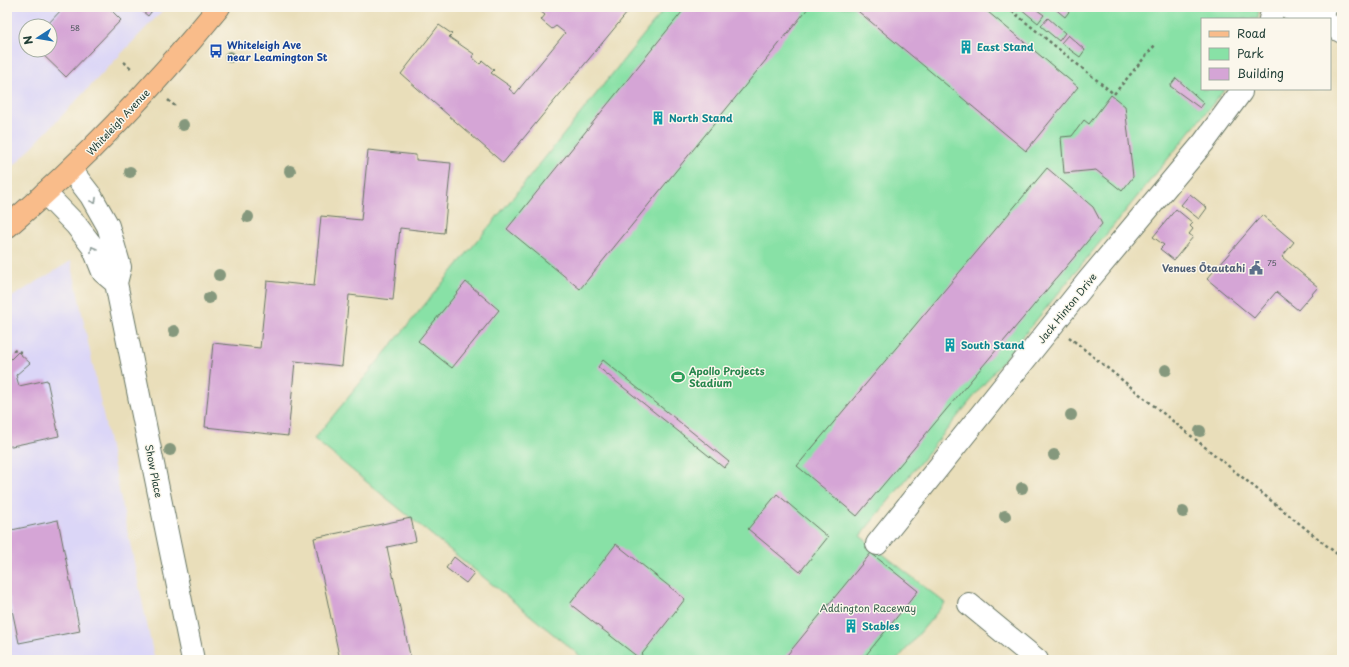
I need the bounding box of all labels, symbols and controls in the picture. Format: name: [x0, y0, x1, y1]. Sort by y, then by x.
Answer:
north arrow: [18, 18, 58, 58]
legend: [1201, 18, 1331, 90]
house number: 58: [70, 22, 80, 34]
text: Road: [1237, 24, 1266, 42]
text: N: [18, 34, 37, 46]
place label: Whiteleigh Ave near Leamington St: [227, 37, 328, 64]
building icon: East Stand: [958, 39, 974, 55]
place label: East Stand: [977, 39, 1034, 54]
bus stop icon: Whiteleigh Ave near Leamington St: [208, 43, 224, 59]
text: Park: [1237, 44, 1264, 62]
text: Building: [1237, 64, 1284, 82]
street label: Whiteleigh Avenue: [83, 85, 153, 158]
building icon: North Stand: [650, 110, 666, 126]
place label: North Stand: [669, 110, 733, 125]
one-way arrow: [89, 197, 97, 204]
one-way arrow: [90, 246, 97, 253]
house number: 75: [1267, 257, 1277, 269]
place label: Venues Ōtautahi: [1162, 260, 1245, 275]
public building icon: Venues Ōtautahi: [1248, 260, 1264, 276]
street label: Jack Hinton Drive: [1033, 269, 1100, 346]
building icon: South Stand: [942, 337, 958, 353]
place label: South Stand: [961, 337, 1025, 352]
place label: Apollo Projects Stadium: [688, 363, 765, 390]
sports icon: Apollo Projects Stadium: [670, 369, 686, 385]
street label: Show Place: [142, 443, 167, 499]
park label: Addington Raceway: [820, 600, 916, 616]
building icon: Stables: [843, 618, 859, 634]
place label: Stables: [862, 618, 900, 633]

